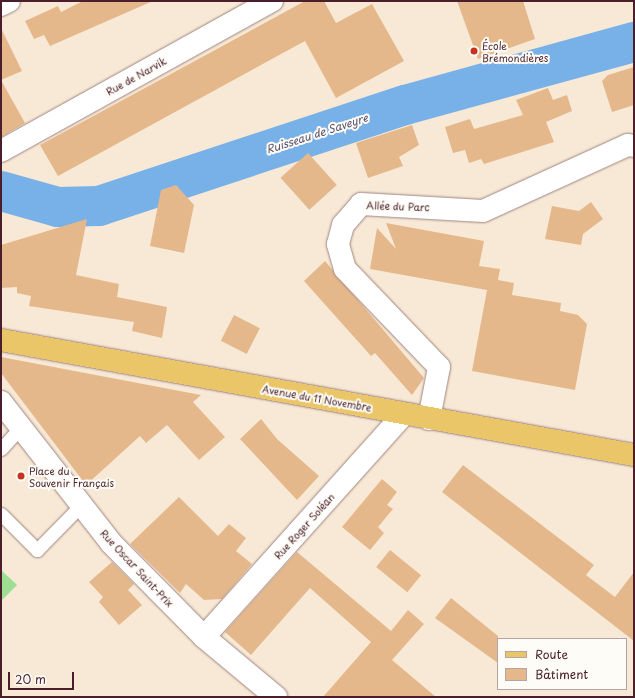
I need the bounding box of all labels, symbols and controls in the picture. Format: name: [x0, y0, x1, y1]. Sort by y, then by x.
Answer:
place label: École Brémondières: [482, 39, 548, 62]
marker: École Brémondières: [469, 46, 479, 56]
street label: Rue de Narvik: [103, 54, 169, 98]
water label: Ruisseau de Saveyre: [264, 111, 370, 157]
street label: Allée du Parc: [366, 199, 430, 213]
street label: Avenue du 11 Novembre: [261, 382, 373, 414]
place label: Place du Souvenir Français: [29, 464, 114, 488]
marker: Place du Souvenir Français: [16, 471, 26, 481]
street label: Rue Roger Soléan: [271, 490, 337, 562]
street label: Rue Oscar Saint-Prix: [98, 527, 176, 609]
legend: [497, 638, 627, 690]
text: Route: [535, 645, 568, 663]
scale bar: [10, 664, 76, 690]
text: Bâtiment: [535, 665, 588, 683]
text: 20 m: [15, 670, 46, 688]

